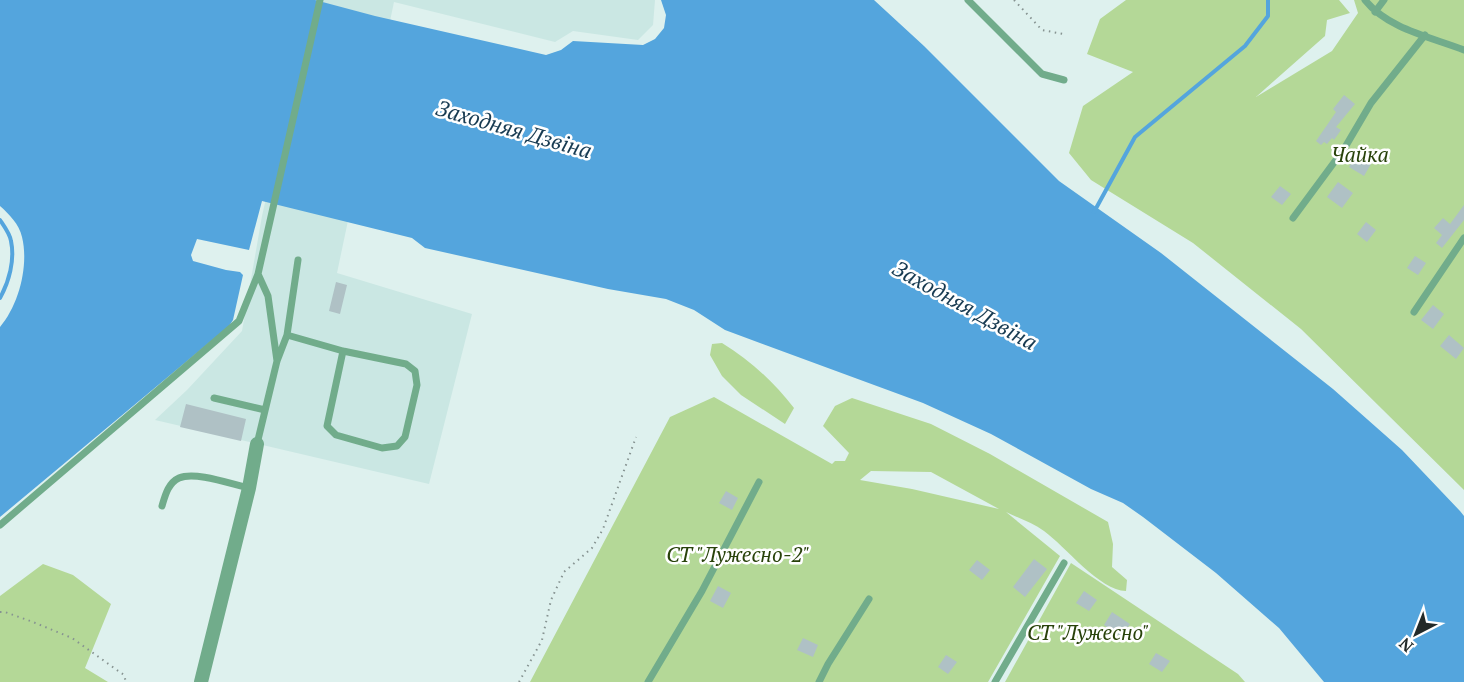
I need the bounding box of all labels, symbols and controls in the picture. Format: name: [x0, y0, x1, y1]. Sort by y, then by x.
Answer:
water label: Заходняя Дзвіна: [433, 92, 595, 165]
park label: Чайка: [1331, 140, 1389, 168]
water label: Заходняя Дзвіна: [888, 253, 1043, 356]
park label: СТ "Лужесно-2": [666, 540, 810, 568]
north arrow: [1386, 604, 1446, 664]
park label: СТ "Лужесно": [1027, 618, 1149, 646]
text: N: [1394, 633, 1418, 657]

